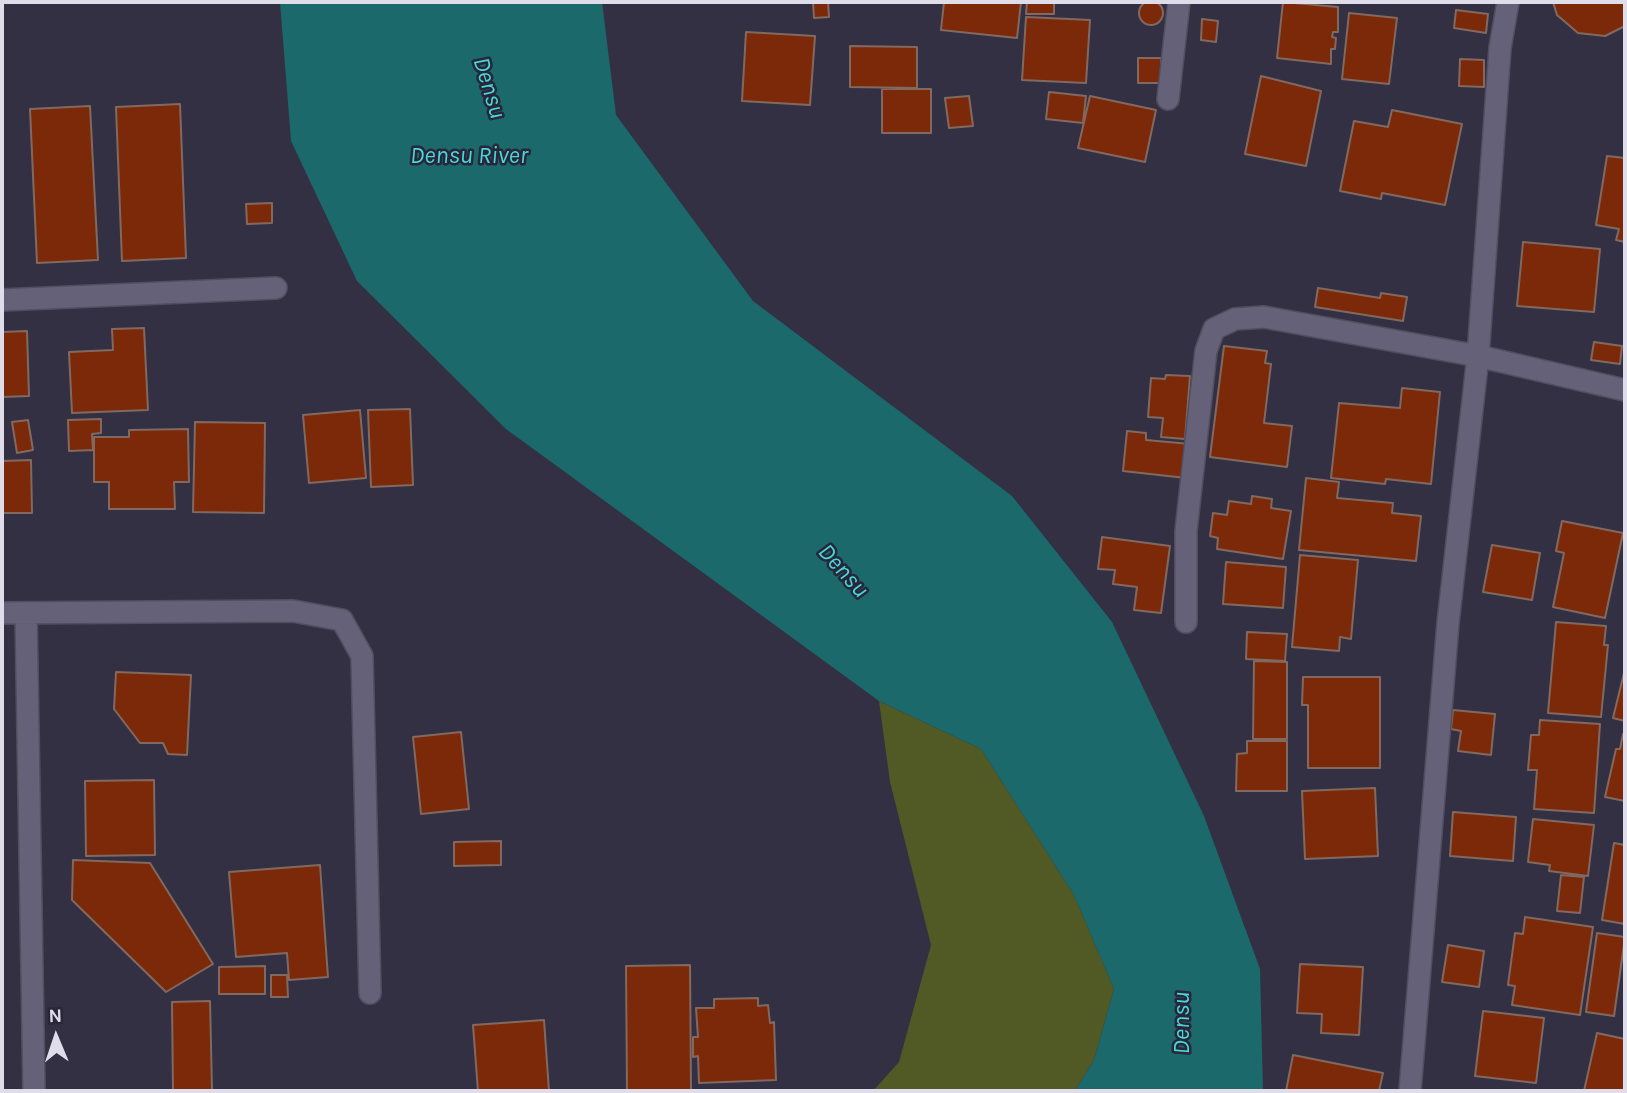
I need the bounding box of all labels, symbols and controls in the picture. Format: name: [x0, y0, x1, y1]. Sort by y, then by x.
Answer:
water label: Densu: [466, 54, 512, 122]
water label: Densu River: [410, 142, 528, 170]
water label: Densu: [811, 538, 875, 604]
water label: Densu: [1168, 992, 1196, 1054]
north arrow: [21, 1002, 91, 1072]
text: N: [48, 1005, 62, 1027]

